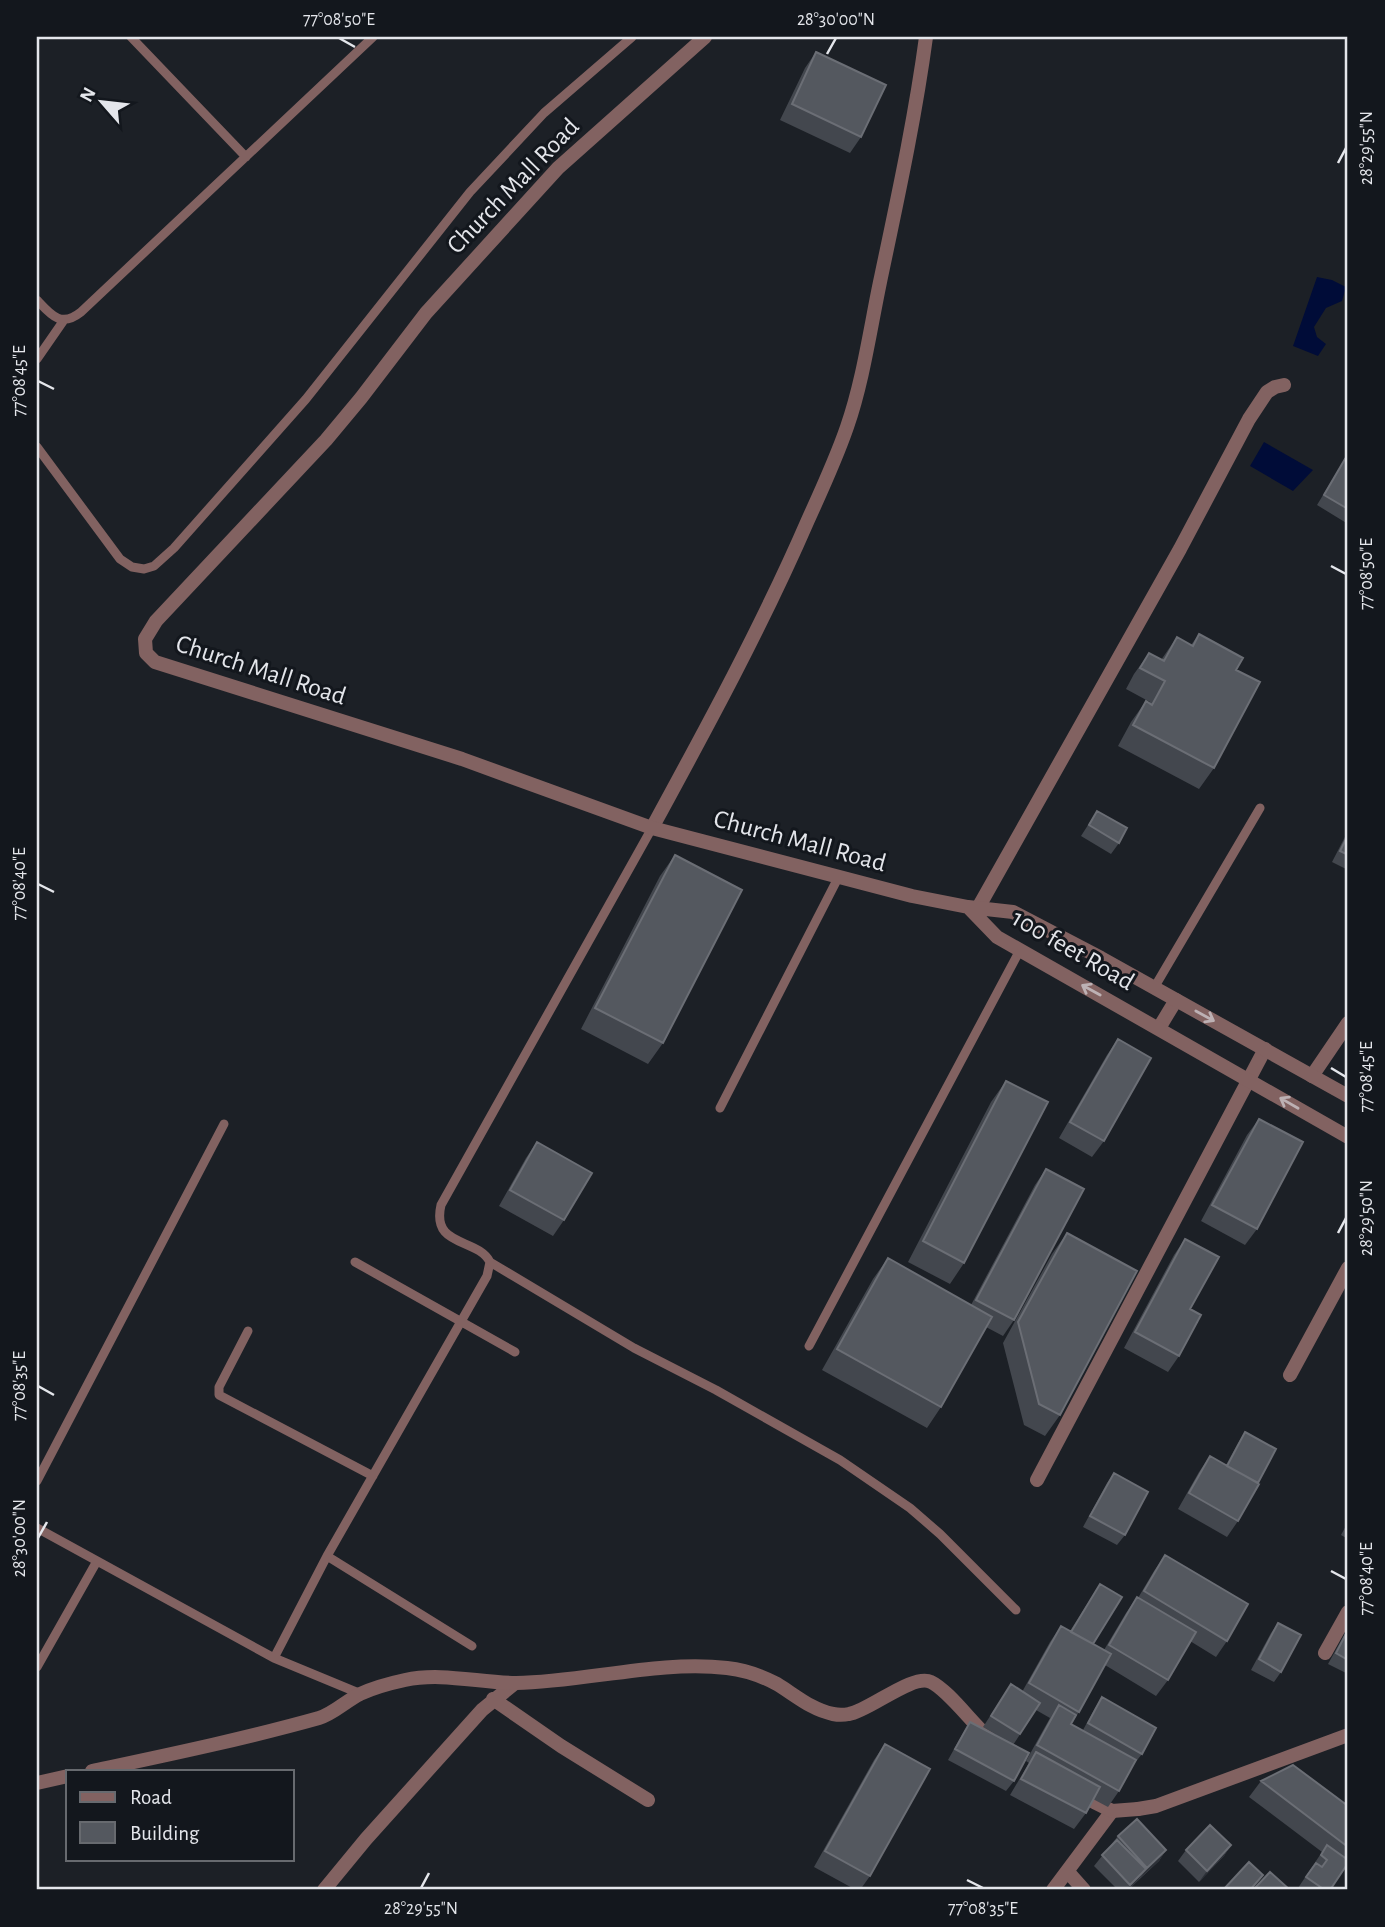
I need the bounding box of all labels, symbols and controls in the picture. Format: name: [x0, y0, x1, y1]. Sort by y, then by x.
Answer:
text: 77°08'50"E: [303, 11, 375, 29]
text: 28°30'00"N: [797, 11, 875, 29]
north arrow: [66, 66, 136, 136]
text: N: [77, 84, 100, 105]
text: 28°29'55"N: [1358, 111, 1376, 185]
street label: Church Mall Road: [442, 113, 584, 259]
text: 77°08'45"E: [11, 345, 29, 417]
text: 77°08'50"E: [1358, 538, 1376, 610]
street label: Church Mall Road: [173, 630, 349, 710]
street label: Church Mall Road: [711, 805, 889, 877]
text: 77°08'40"E: [11, 847, 29, 921]
street label: 100 feet Road: [1007, 905, 1139, 995]
one-way arrow: [1082, 983, 1102, 997]
one-way arrow: [1194, 1010, 1215, 1023]
text: 77°08'45"E: [1358, 1041, 1376, 1113]
one-way arrow: [1279, 1096, 1300, 1109]
text: 28°29'50"N: [1358, 1180, 1376, 1256]
text: 77°08'35"E: [11, 1351, 29, 1421]
text: 28°30'00"N: [11, 1499, 29, 1577]
text: 77°08'40"E: [1358, 1542, 1376, 1616]
legend: [66, 1770, 294, 1860]
text: Road: [130, 1787, 172, 1808]
text: Building: [130, 1823, 200, 1844]
text: 28°29'55"N: [384, 1900, 458, 1918]
text: 77°08'35"E: [948, 1900, 1018, 1918]

